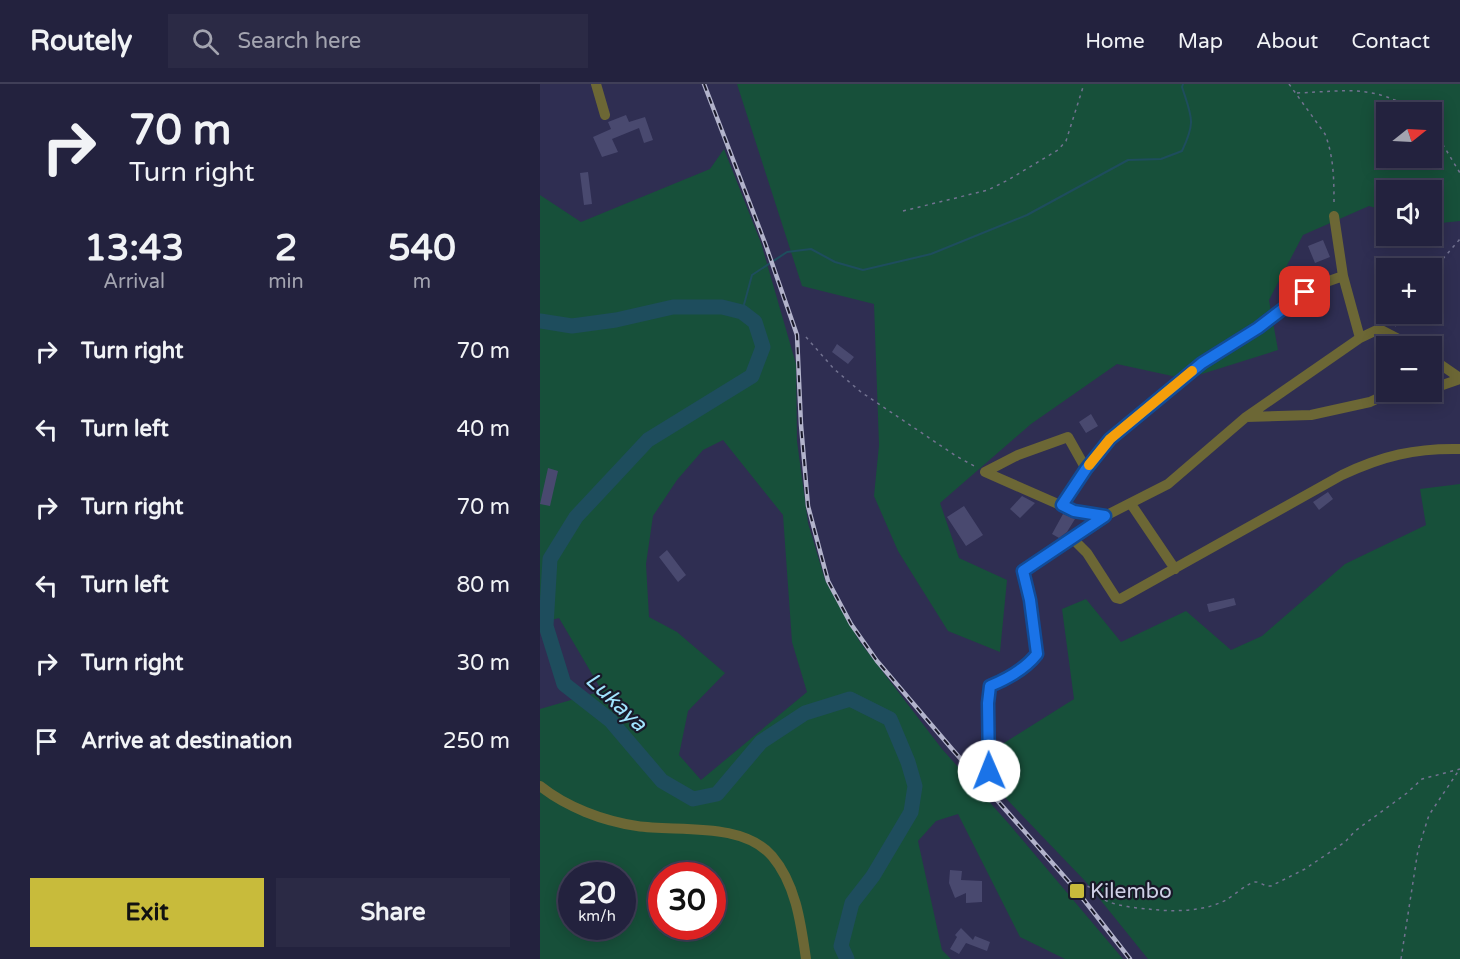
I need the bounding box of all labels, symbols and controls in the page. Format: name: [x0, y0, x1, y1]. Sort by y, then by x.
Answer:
search box: [168, 14, 588, 68]
text: Routely: [30, 24, 132, 58]
icon: search: [189, 25, 222, 58]
text: Search here: [237, 28, 361, 54]
text: Home: [1085, 29, 1145, 54]
text: Map: [1178, 29, 1223, 54]
text: About: [1256, 29, 1318, 54]
text: Contact: [1351, 29, 1430, 54]
north arrow: [1376, 102, 1442, 168]
map controls: [1376, 102, 1442, 402]
text: 70 m: [129, 105, 231, 156]
icon: right: [30, 108, 108, 186]
text: Turn right: [129, 156, 255, 189]
button: sound: [1376, 180, 1442, 246]
text: 13:43: [84, 227, 184, 270]
text: 2: [275, 227, 297, 270]
text: 540: [388, 227, 456, 270]
button: +: [1376, 258, 1442, 324]
pin: [1279, 266, 1330, 317]
text: Arrival: [103, 270, 165, 294]
text: min: [268, 270, 304, 294]
text: m: [413, 270, 431, 294]
icon: arrive: [1288, 275, 1321, 308]
icon: right: [30, 335, 63, 368]
button: −: [1376, 336, 1442, 402]
text: Turn right: [81, 338, 183, 364]
text: 70 m: [456, 338, 510, 364]
icon: left: [30, 413, 63, 446]
text: Turn left: [81, 416, 169, 442]
text: 40 m: [456, 416, 510, 442]
icon: right: [30, 491, 63, 524]
text: Turn right: [81, 494, 183, 520]
text: 70 m: [456, 494, 510, 520]
icon: left: [30, 569, 63, 602]
text: Turn left: [81, 572, 169, 598]
text: 80 m: [456, 572, 510, 598]
icon: right: [30, 647, 63, 680]
text: Turn right: [81, 650, 183, 676]
text: 30 m: [456, 650, 510, 676]
water label: Lukaya: [580, 667, 652, 737]
icon: arrive: [30, 725, 63, 758]
text: Arrive at destination: [81, 728, 292, 754]
text: 250 m: [443, 728, 510, 754]
position arrow: [957, 739, 1021, 803]
speed limit sign: 30: [648, 862, 726, 940]
text: 20: [578, 875, 616, 912]
button: Exit: [30, 878, 264, 947]
button: Share: [276, 878, 510, 947]
place label: Kilembo: [1090, 879, 1172, 904]
marker: Kilembo: [1068, 882, 1086, 900]
text: km/h: [578, 907, 616, 925]

